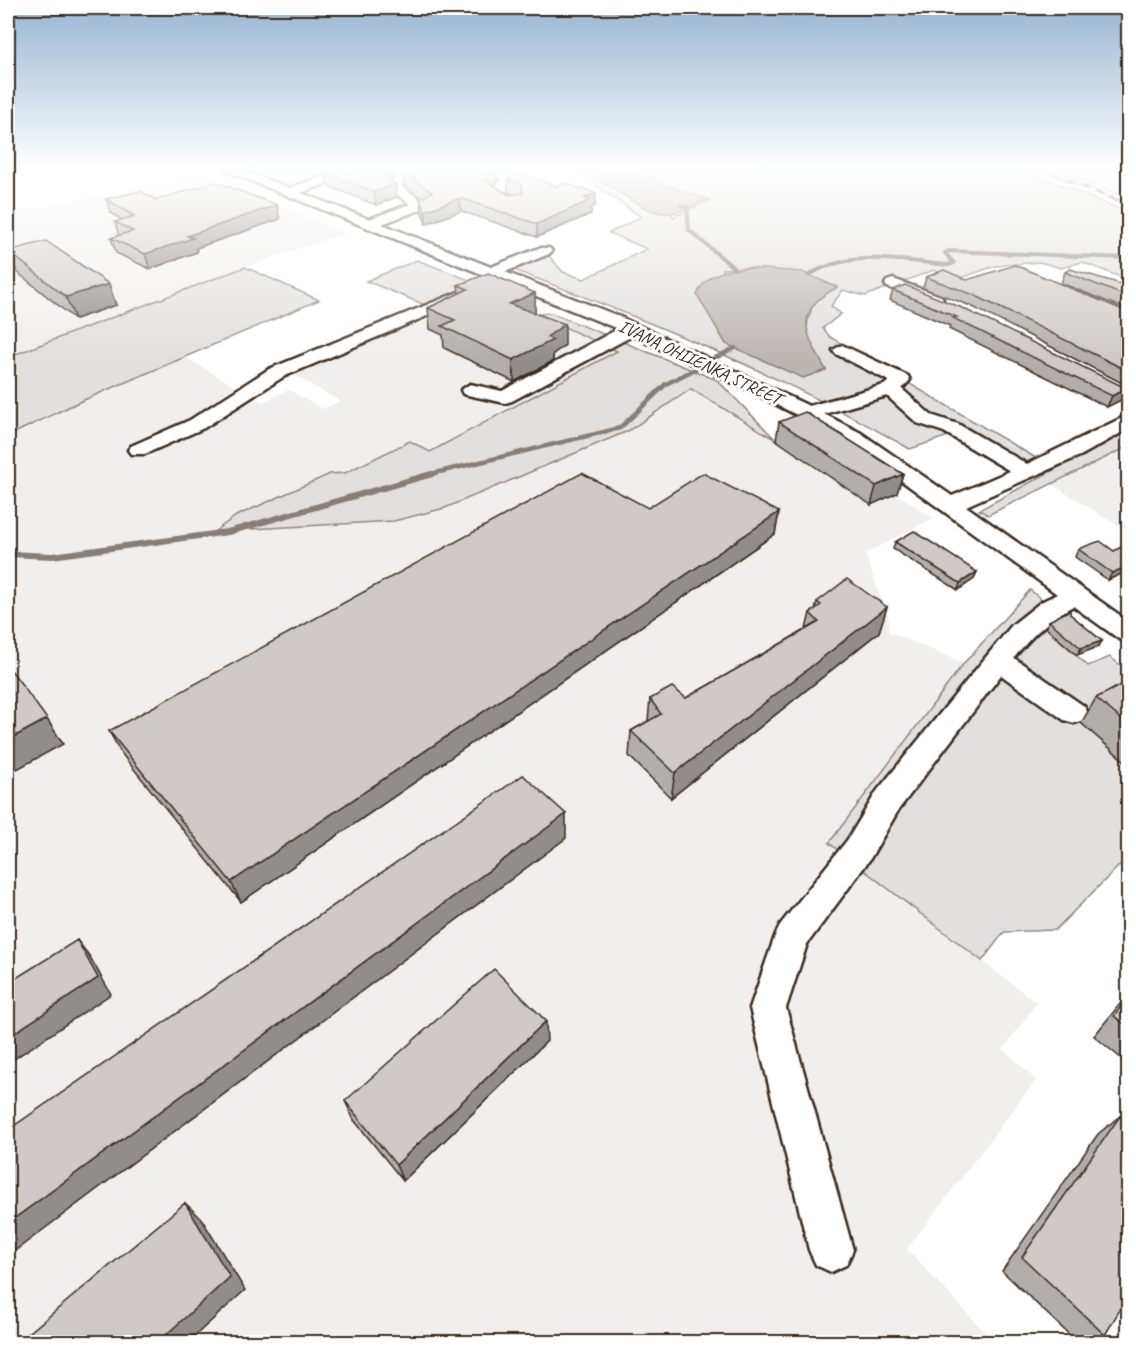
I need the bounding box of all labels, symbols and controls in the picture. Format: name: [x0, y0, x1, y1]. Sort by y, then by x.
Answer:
street label: IVANA OHIIENKA STREET: [615, 315, 789, 411]

